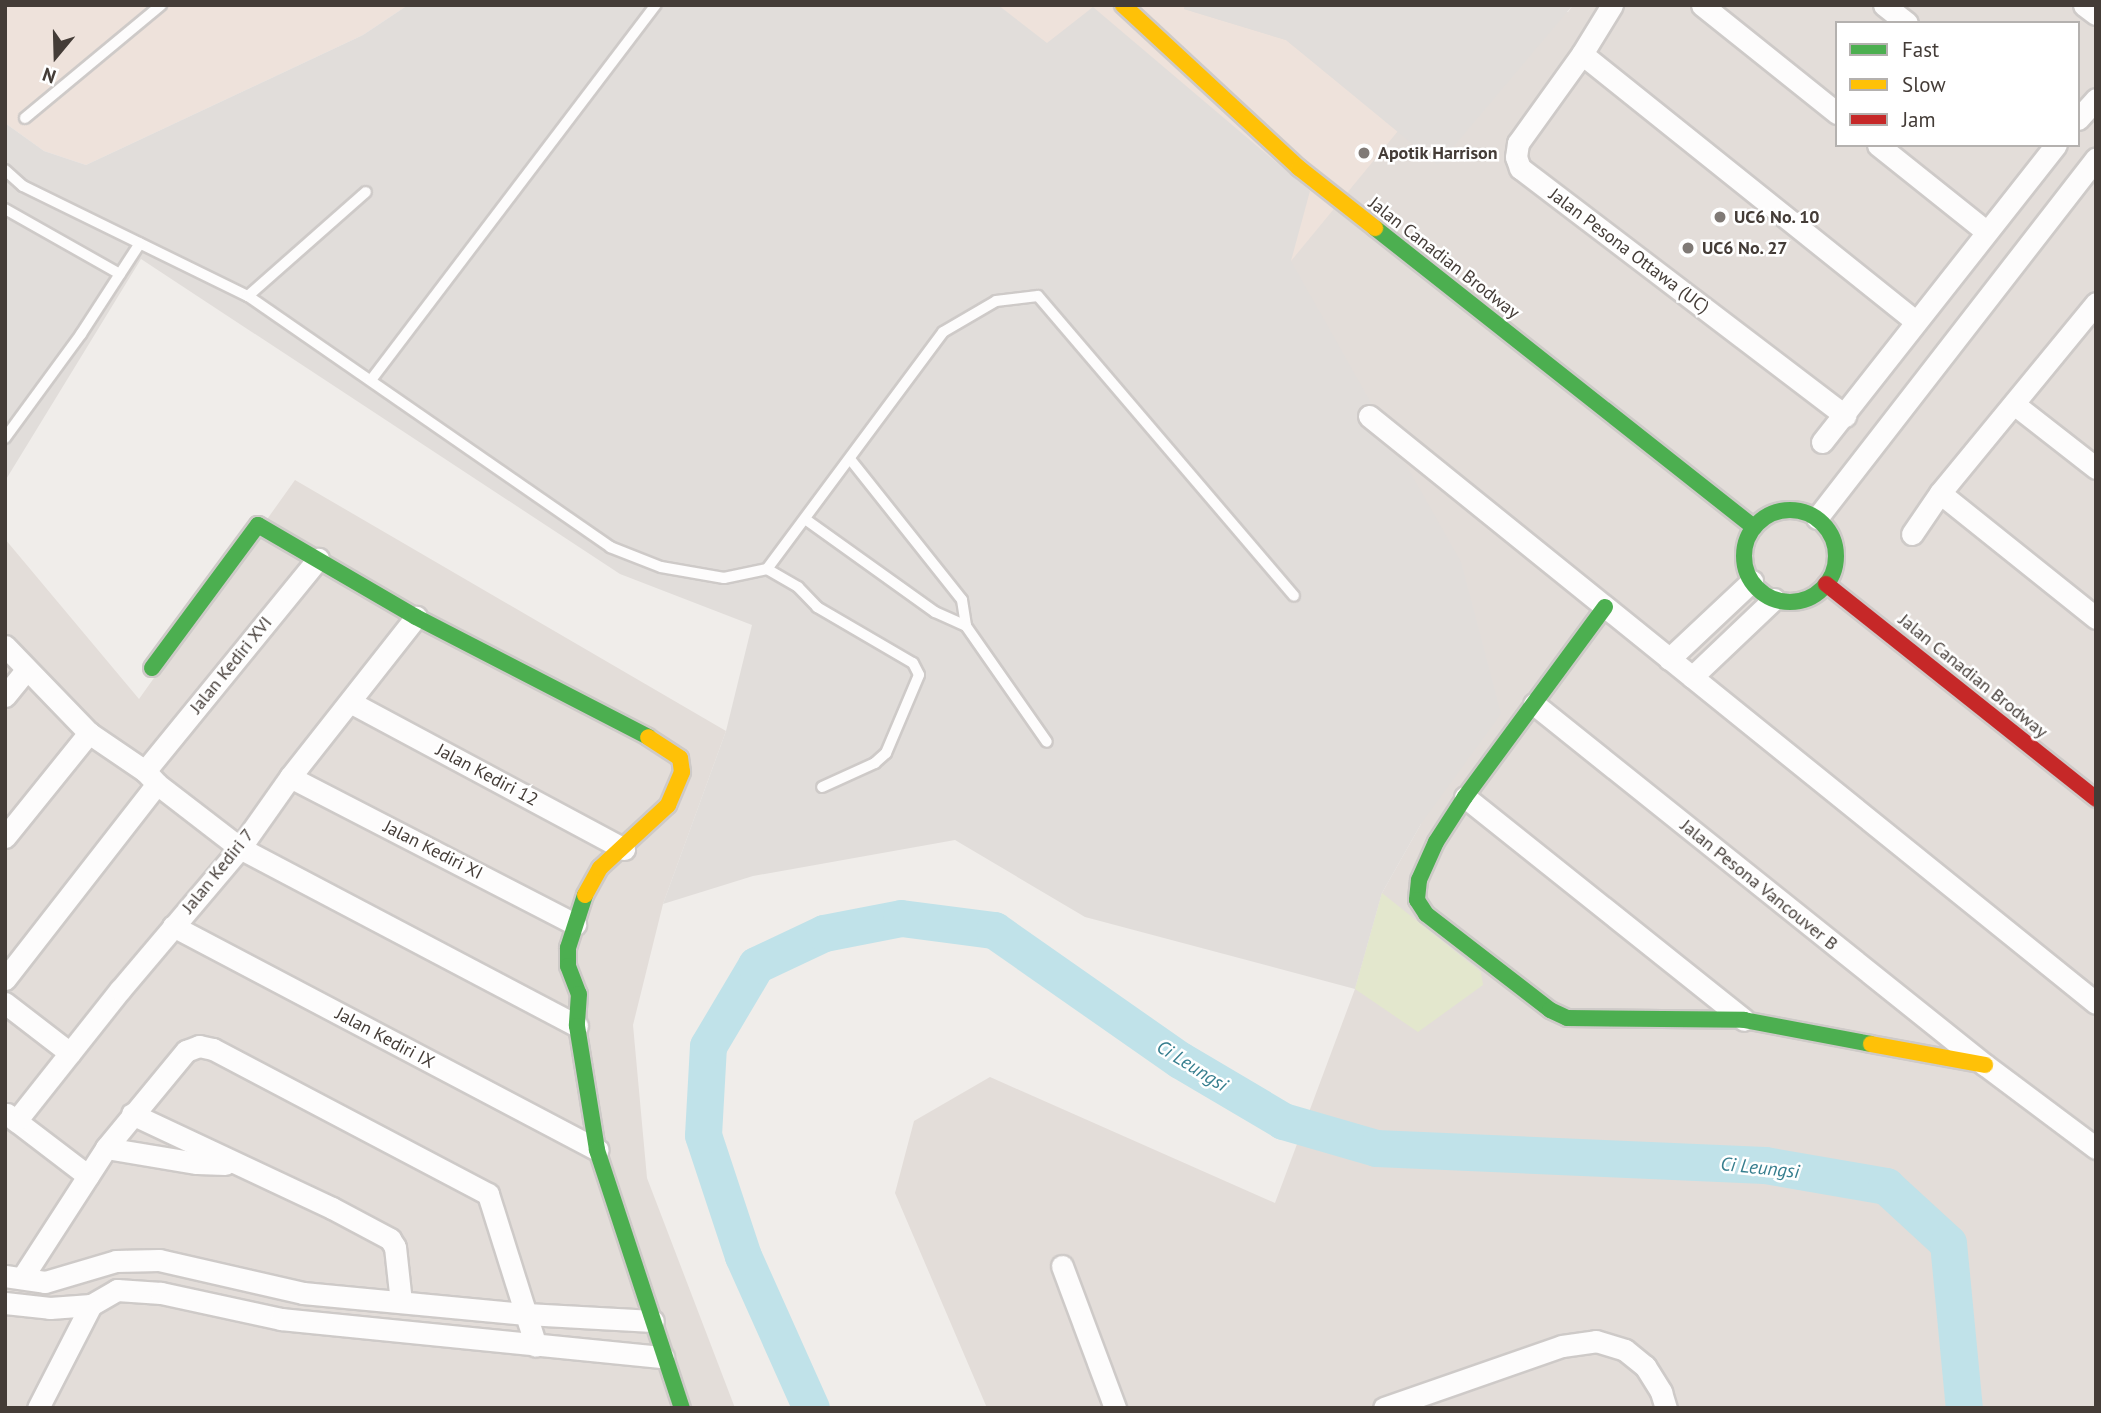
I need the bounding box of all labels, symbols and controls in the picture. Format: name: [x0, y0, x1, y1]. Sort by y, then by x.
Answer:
north arrow: [21, 21, 91, 91]
legend: [1835, 21, 2080, 147]
text: Fast: [1902, 36, 1939, 63]
text: N: [39, 62, 59, 89]
text: Slow: [1902, 71, 1946, 98]
text: Jam: [1902, 106, 1936, 133]
place label: Apotik Harrison: [1378, 142, 1498, 164]
marker: Apotik Harrison: [1356, 145, 1372, 161]
street label: Jalan Pesona Ottawa (UC): [1545, 184, 1713, 318]
street label: Jalan Canadian Brodway: [1364, 192, 1524, 324]
place label: UC6 No. 10: [1734, 206, 1821, 228]
marker: UC6 No. 10: [1712, 209, 1728, 225]
place label: UC6 No. 27: [1702, 237, 1789, 259]
marker: UC6 No. 27: [1680, 240, 1696, 256]
street label: Jalan Canadian Brodway: [1894, 609, 2052, 743]
street label: Jalan Kediri XVI: [185, 612, 277, 718]
street label: Jalan Kediri 12: [432, 739, 542, 811]
street label: Jalan Pesona Vancouver B: [1676, 815, 1842, 955]
street label: Jalan Kediri XI: [380, 816, 486, 884]
street label: Jalan Kediri 7: [177, 824, 259, 918]
street label: Jalan Kediri IX: [332, 1003, 438, 1073]
water label: Ci Leungsi: [1152, 1035, 1232, 1097]
water label: Ci Leungsi: [1719, 1153, 1801, 1183]

